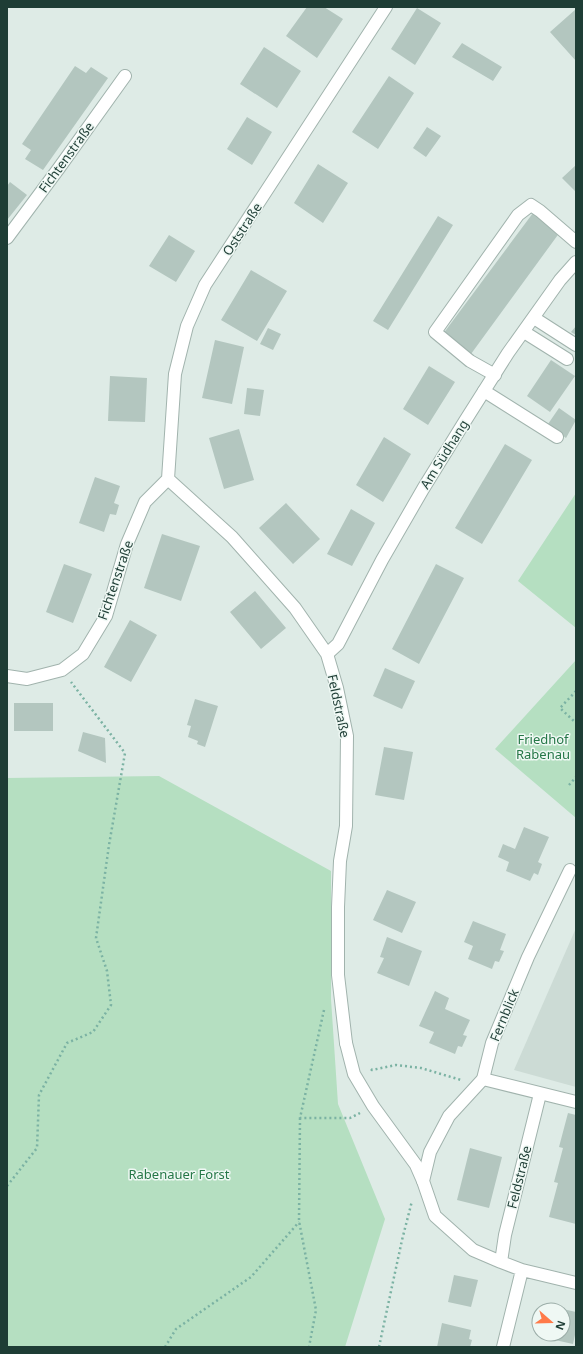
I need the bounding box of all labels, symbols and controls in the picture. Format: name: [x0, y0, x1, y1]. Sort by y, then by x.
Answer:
street label: Fichtenstraße: [34, 118, 98, 196]
street label: Oststraße: [218, 199, 266, 259]
street label: Am Südhang: [416, 416, 472, 492]
street label: Fichtenstraße: [93, 538, 137, 622]
street label: Feldstraße: [324, 673, 354, 739]
park label: Friedhof Rabenau: [516, 730, 570, 763]
street label: Fernblick: [485, 986, 523, 1044]
street label: Feldstraße: [502, 1144, 536, 1210]
park label: Rabenauer Forst: [128, 1165, 230, 1183]
north arrow: [531, 1302, 571, 1342]
text: N: [552, 1319, 569, 1332]

